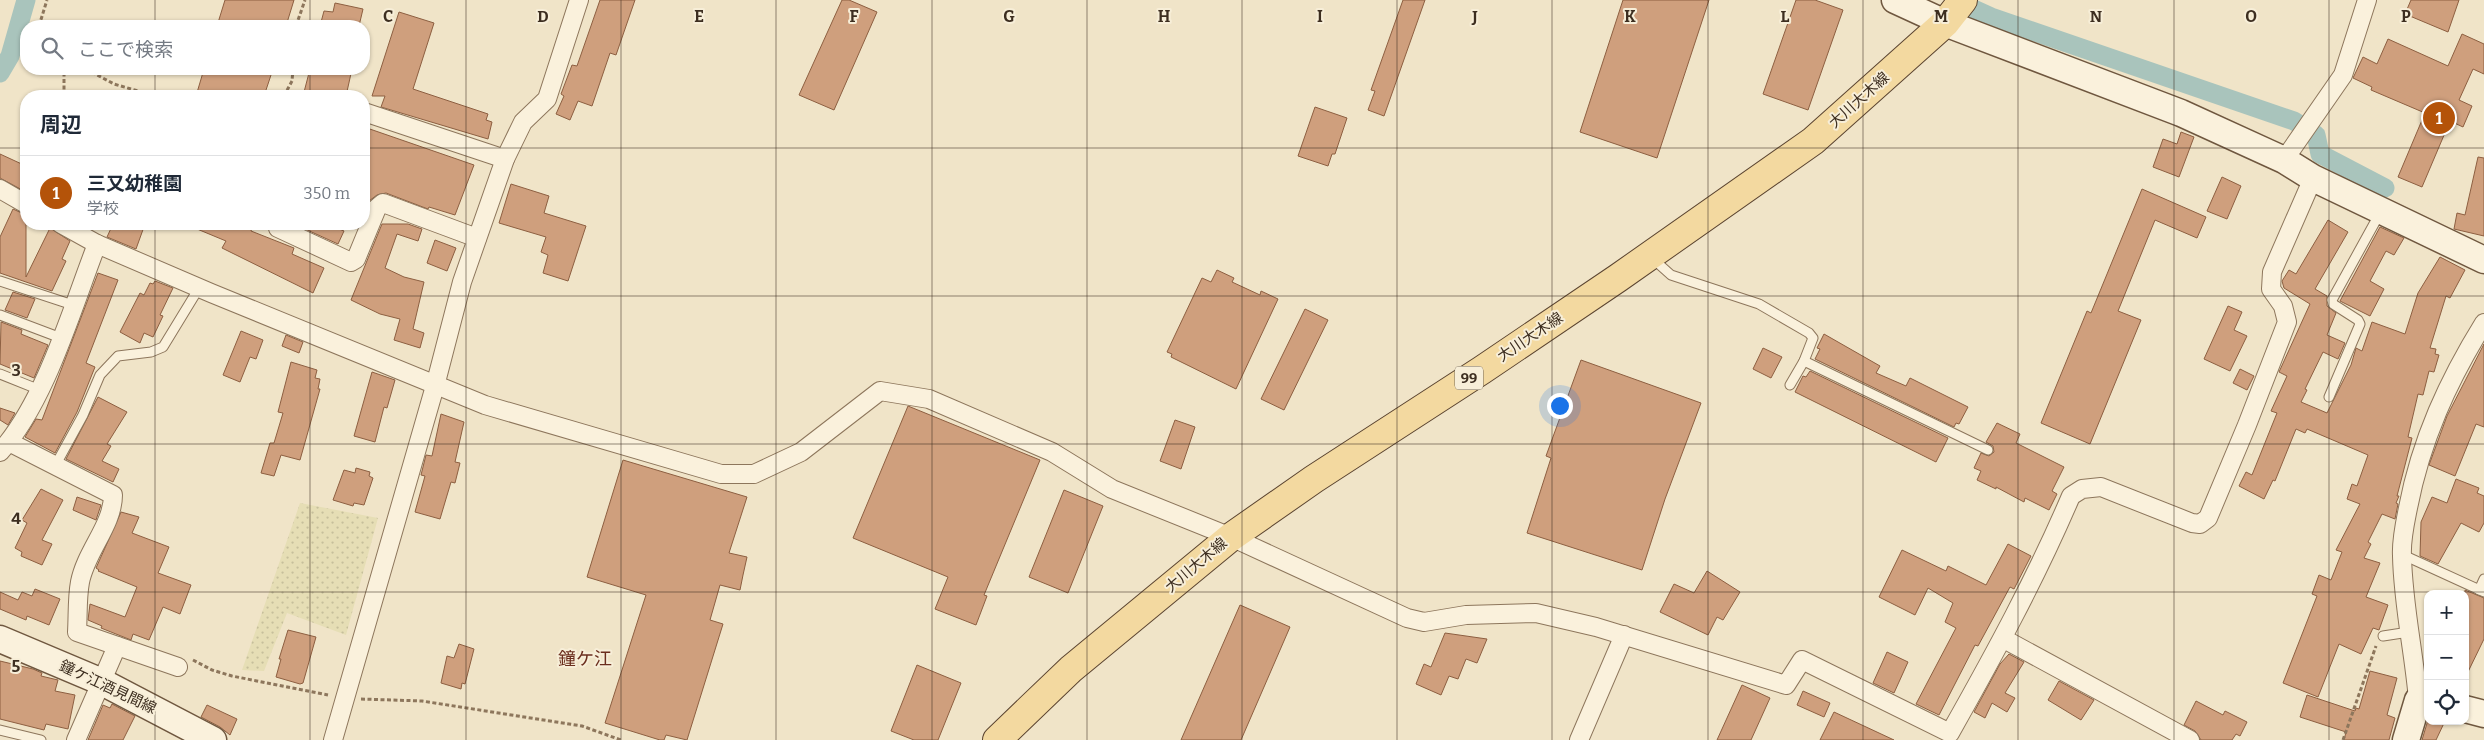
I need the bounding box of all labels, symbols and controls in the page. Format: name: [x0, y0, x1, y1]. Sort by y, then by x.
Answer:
text: C: [383, 7, 393, 26]
text: D: [537, 7, 549, 26]
text: E: [694, 7, 704, 26]
text: F: [850, 7, 859, 26]
text: G: [1003, 7, 1015, 26]
text: H: [1158, 7, 1171, 26]
text: I: [1317, 7, 1323, 26]
text: J: [1471, 7, 1478, 26]
text: K: [1624, 7, 1636, 26]
text: L: [1781, 7, 1790, 26]
text: M: [1934, 7, 1948, 26]
text: N: [2090, 7, 2102, 26]
text: O: [2245, 7, 2257, 26]
text: P: [2401, 7, 2411, 26]
search box: [20, 20, 370, 75]
icon: search: [38, 34, 66, 62]
text: ここで検索: [78, 38, 173, 61]
street label: 大川大木線: [1825, 68, 1893, 132]
pin: 1: [2423, 99, 2455, 137]
text: 周辺: [40, 112, 82, 138]
text: 三又幼稚園: [87, 172, 182, 195]
text: 1: [53, 184, 59, 203]
text: 350 m: [304, 184, 350, 203]
text: 学校: [87, 199, 119, 218]
street label: 大川大木線: [1494, 309, 1566, 365]
text: 3: [11, 361, 21, 380]
road number: 99: [1455, 366, 1483, 389]
your location: [1547, 393, 1573, 419]
text: 4: [11, 509, 21, 528]
street label: 大川大木線: [1161, 534, 1231, 596]
map controls: [2424, 590, 2469, 725]
button: +: [2424, 590, 2469, 635]
button: −: [2424, 635, 2469, 680]
district label: 鐘ケ江: [558, 648, 612, 670]
text: 5: [12, 657, 21, 676]
street label: 鐘ケ江酒見間線: [57, 657, 159, 717]
button: locate: [2424, 680, 2469, 725]

